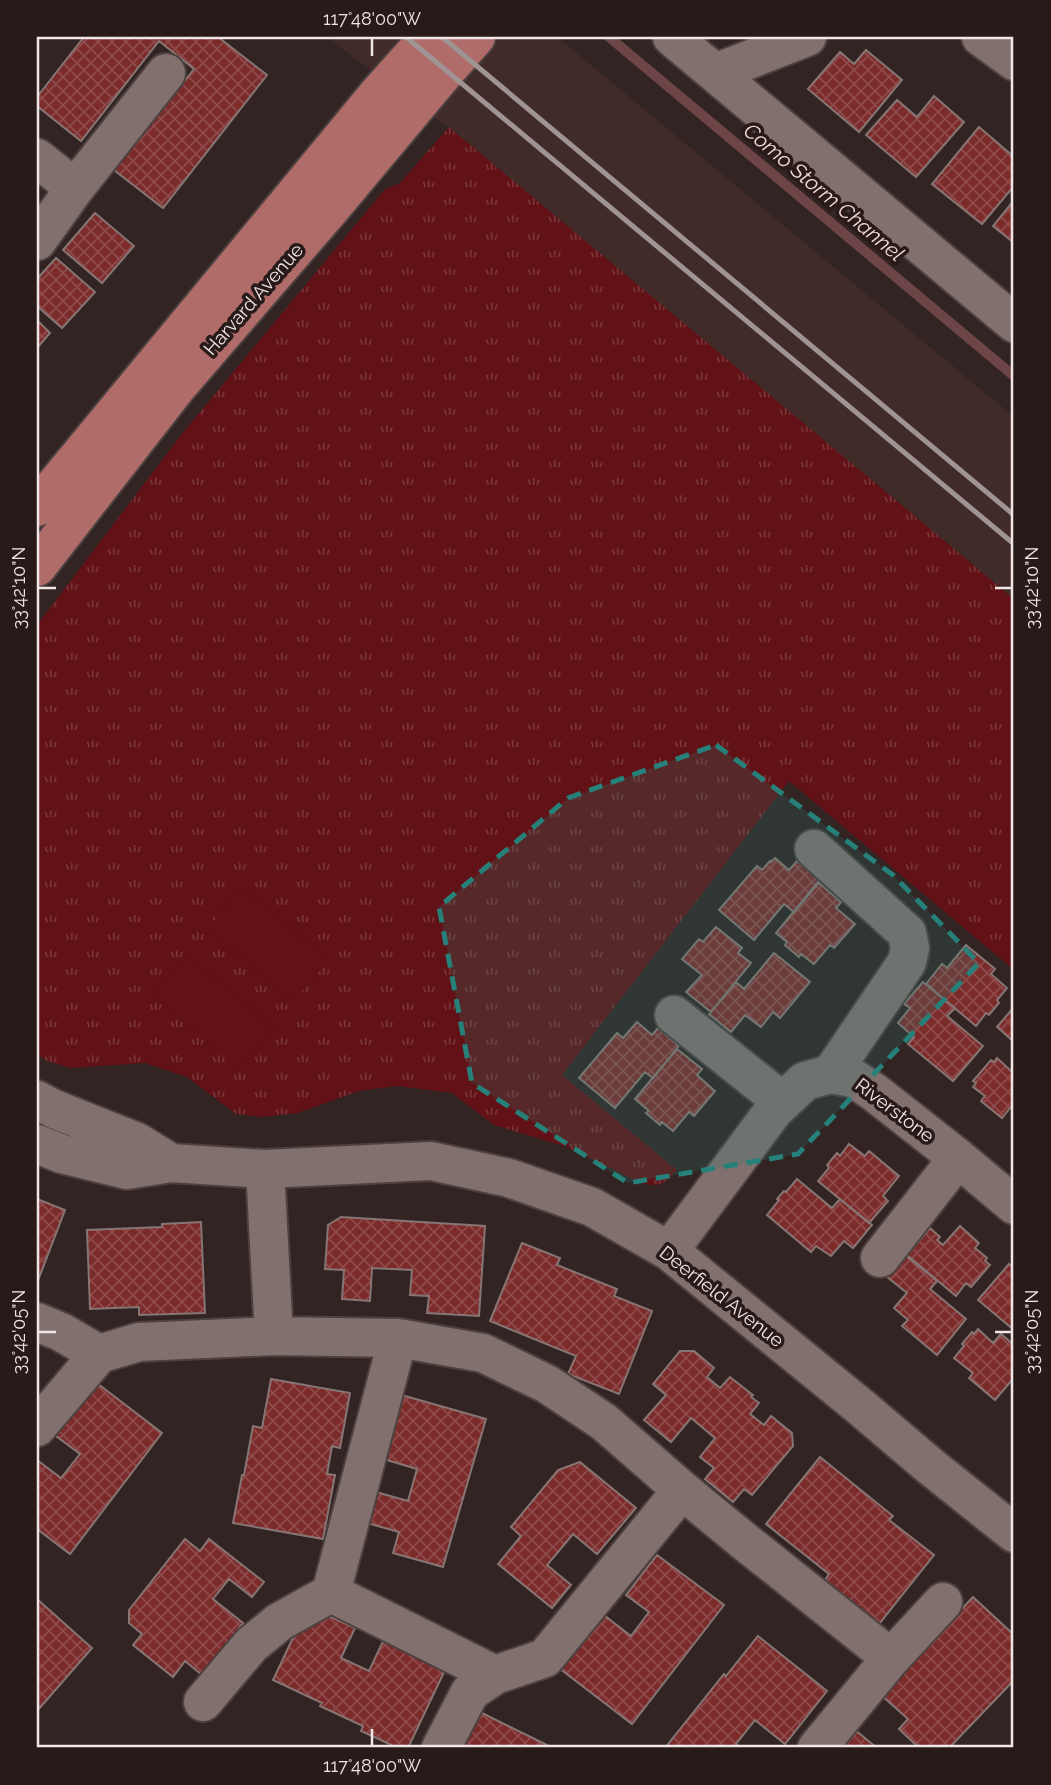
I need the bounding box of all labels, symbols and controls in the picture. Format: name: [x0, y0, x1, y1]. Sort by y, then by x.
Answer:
text: 117°48'00"W: [323, 8, 421, 29]
water label: Como Storm Channel: [739, 118, 909, 266]
street label: Harvard Avenue: [199, 239, 307, 359]
text: 33°42'10"N: [8, 547, 29, 629]
text: 33°42'10"N: [1021, 547, 1042, 629]
street label: Riverstone: [851, 1073, 939, 1147]
street label: Deerfield Avenue: [656, 1241, 788, 1351]
text: 33°42'05"N: [8, 1290, 29, 1374]
text: 33°42'05"N: [1021, 1290, 1042, 1374]
text: 117°48'00"W: [323, 1755, 421, 1776]

